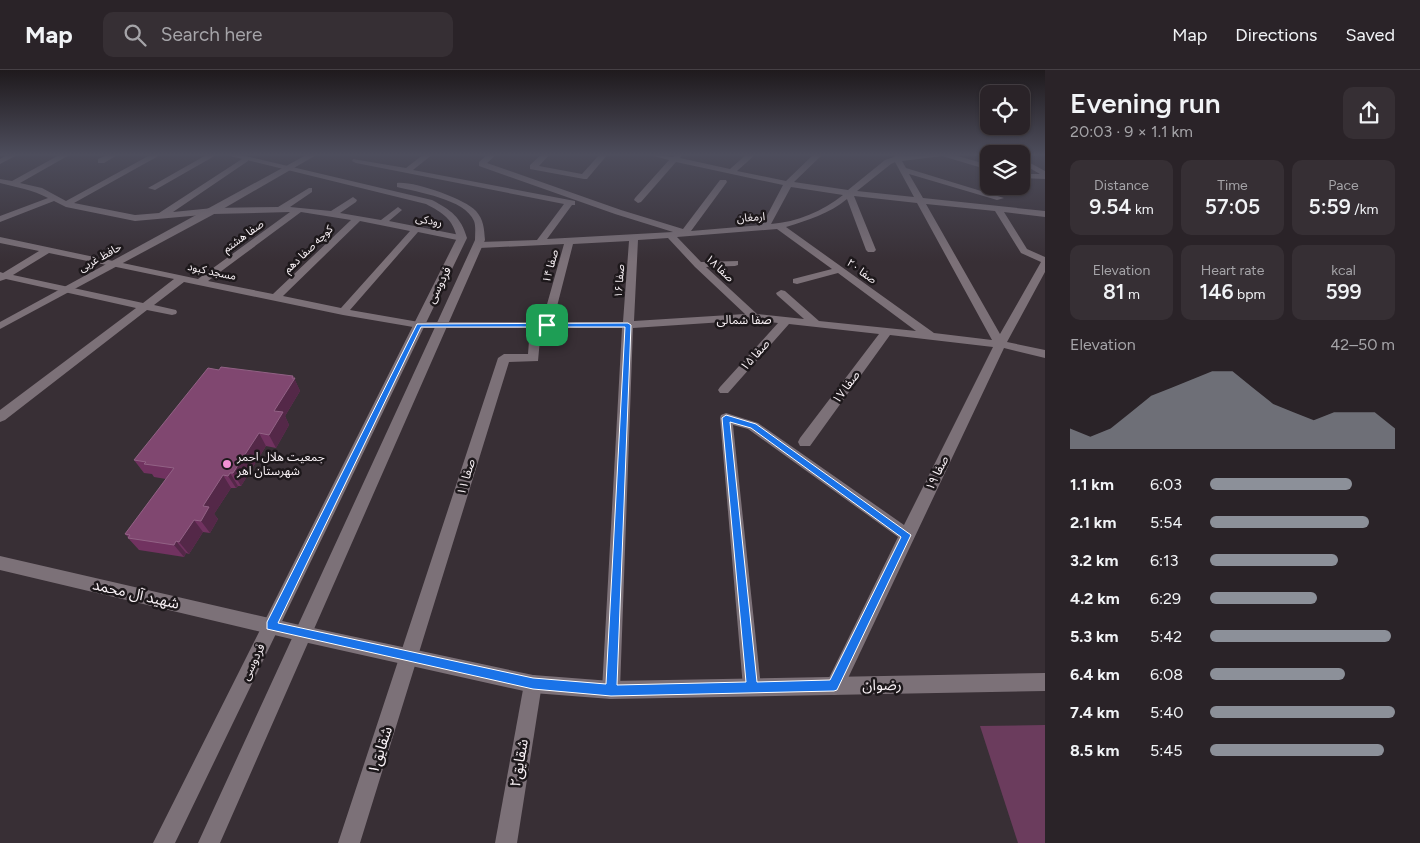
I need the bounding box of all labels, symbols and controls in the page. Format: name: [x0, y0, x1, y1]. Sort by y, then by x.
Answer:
search box: [103, 12, 453, 57]
text: Map: [25, 20, 73, 49]
icon: search: [121, 21, 149, 49]
text: Search here: [161, 23, 262, 46]
text: Map: [1172, 24, 1207, 46]
text: Directions: [1235, 24, 1317, 46]
text: Saved: [1345, 24, 1395, 46]
map controls: [980, 85, 1030, 195]
button: locate: [980, 85, 1030, 135]
text: Evening run: [1070, 86, 1221, 120]
button: share: [1343, 87, 1395, 139]
text: 20:03 · 9 × 1.1 km: [1070, 122, 1193, 141]
button: layers: [980, 145, 1030, 195]
text: Distance: [1094, 177, 1149, 194]
text: Time: [1217, 177, 1248, 194]
text: Pace: [1328, 177, 1359, 194]
text: 9.54: [1089, 194, 1132, 219]
text: 57:05: [1205, 194, 1260, 219]
text: 5:59: [1309, 194, 1351, 219]
text: km: [1132, 201, 1154, 218]
text: /km: [1351, 201, 1378, 218]
street label: ارمغان: [736, 210, 766, 225]
street label: رودکی: [414, 212, 443, 229]
street label: صفا هشتم: [220, 217, 267, 257]
street label: کوچه صفا دهم: [281, 222, 337, 277]
street label: حافظ غربی: [77, 240, 124, 275]
street label: صفا ۱۴: [540, 248, 561, 284]
street label: صفا ۱۸: [703, 252, 737, 285]
street label: صفا ۲۰: [844, 256, 879, 287]
street label: مسجد کبود: [186, 260, 238, 283]
text: Elevation: [1093, 262, 1150, 279]
text: Heart rate: [1201, 262, 1264, 279]
text: kcal: [1331, 262, 1356, 279]
street label: فردوسی: [424, 264, 454, 306]
street label: صفا ۱۶: [612, 264, 627, 298]
text: 81: [1103, 279, 1125, 304]
text: 146: [1200, 279, 1234, 304]
text: 599: [1325, 279, 1362, 304]
text: m: [1125, 286, 1140, 303]
text: bpm: [1234, 286, 1265, 303]
pin: [526, 304, 568, 346]
icon: arrive: [533, 311, 561, 339]
street label: صفا شمالی: [716, 313, 772, 327]
text: Elevation: [1070, 335, 1136, 354]
text: 42–50 m: [1330, 335, 1395, 354]
street label: صفا ۱۵: [737, 336, 773, 373]
street label: صفا ۱۷: [829, 368, 863, 406]
place label: جمعیت هلال احمر شهرستان اهر: [236, 450, 325, 478]
street label: صفا ۱۹: [923, 453, 951, 493]
street label: صفا ۱۱: [454, 457, 478, 497]
marker: جمعیت هلال احمر شهرستان اهر: [221, 458, 233, 470]
text: 1.1 km: [1070, 475, 1114, 494]
text: 6:03: [1150, 475, 1182, 494]
text: 2.1 km: [1070, 513, 1116, 532]
text: 5:54: [1150, 513, 1182, 532]
text: 3.2 km: [1070, 551, 1119, 570]
text: 6:13: [1150, 551, 1178, 570]
street label: شهید آل محمد: [91, 575, 181, 613]
text: 4.2 km: [1070, 589, 1120, 608]
text: 6:29: [1150, 589, 1181, 608]
text: 5.3 km: [1070, 627, 1119, 646]
text: 5:42: [1150, 627, 1182, 646]
street label: فردوسی: [238, 641, 268, 683]
text: 6.4 km: [1070, 665, 1120, 684]
text: 6:08: [1150, 665, 1183, 684]
street label: رضوان: [862, 676, 902, 694]
text: 7.4 km: [1070, 703, 1119, 722]
text: 5:40: [1150, 703, 1183, 722]
street label: شقایق۱: [364, 724, 397, 776]
street label: شقایق۲: [506, 737, 533, 789]
text: 8.5 km: [1070, 741, 1119, 760]
text: 5:45: [1150, 741, 1182, 760]

